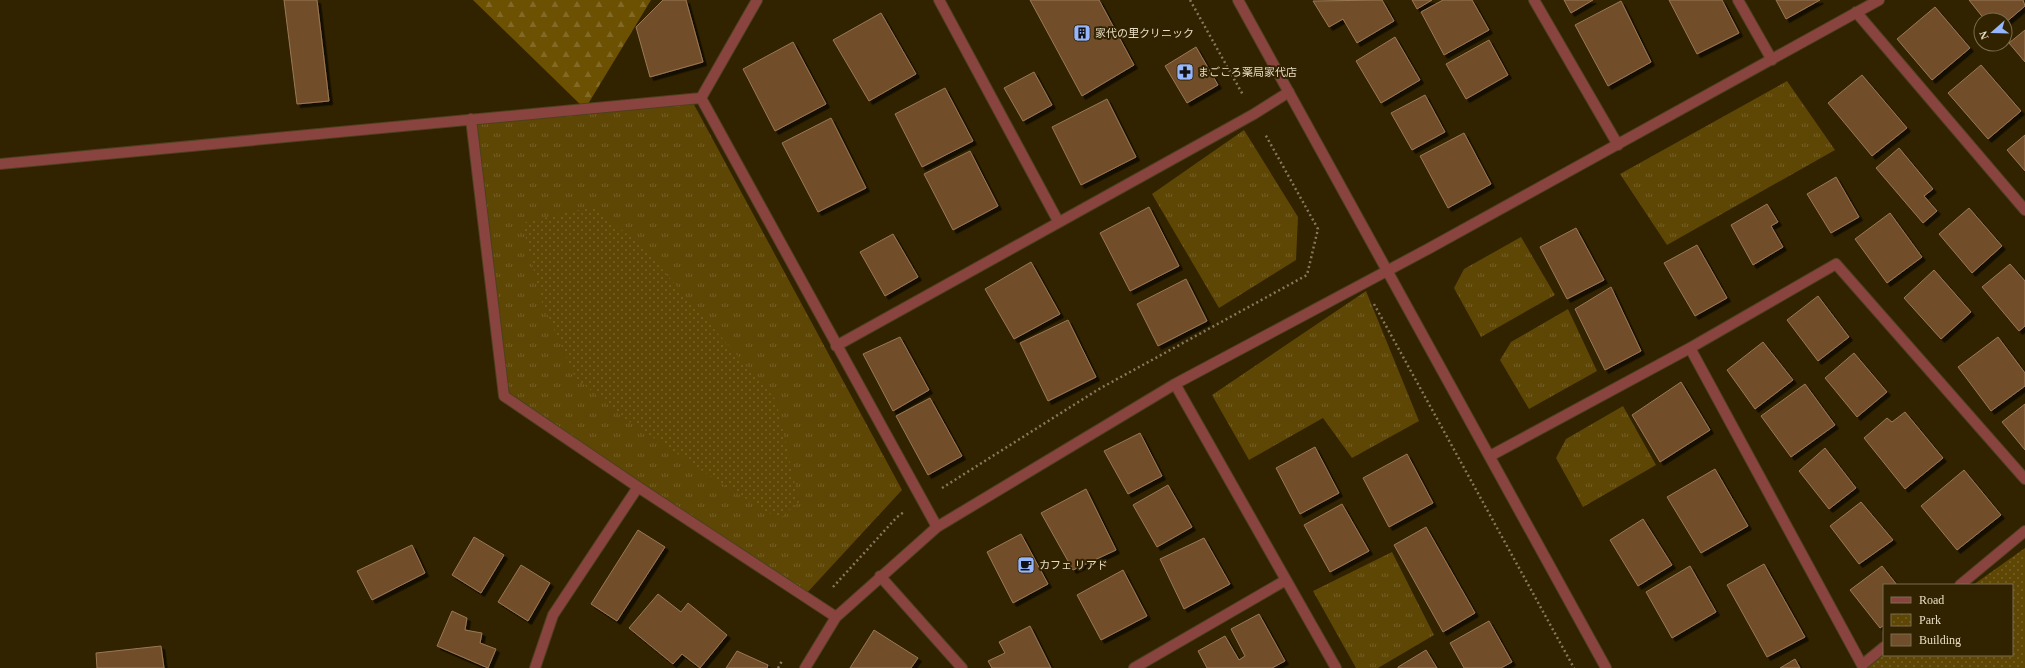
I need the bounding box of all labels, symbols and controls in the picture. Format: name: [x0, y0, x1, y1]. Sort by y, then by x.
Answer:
north arrow: [1973, 12, 2013, 52]
building icon: 家代の里クリニック: [1072, 23, 1092, 43]
place label: 家代の里クリニック: [1095, 27, 1194, 39]
text: N: [1977, 30, 1991, 41]
pharmacy icon: まごころ薬局家代店: [1175, 62, 1195, 82]
place label: まごころ薬局家代店: [1198, 66, 1297, 78]
cafe icon: カフェ リアド: [1016, 555, 1036, 575]
place label: カフェ リアド: [1039, 559, 1108, 571]
legend: [1883, 584, 2013, 656]
text: Road: [1919, 593, 1944, 607]
text: Park: [1919, 613, 1941, 627]
text: Building: [1919, 633, 1961, 647]

